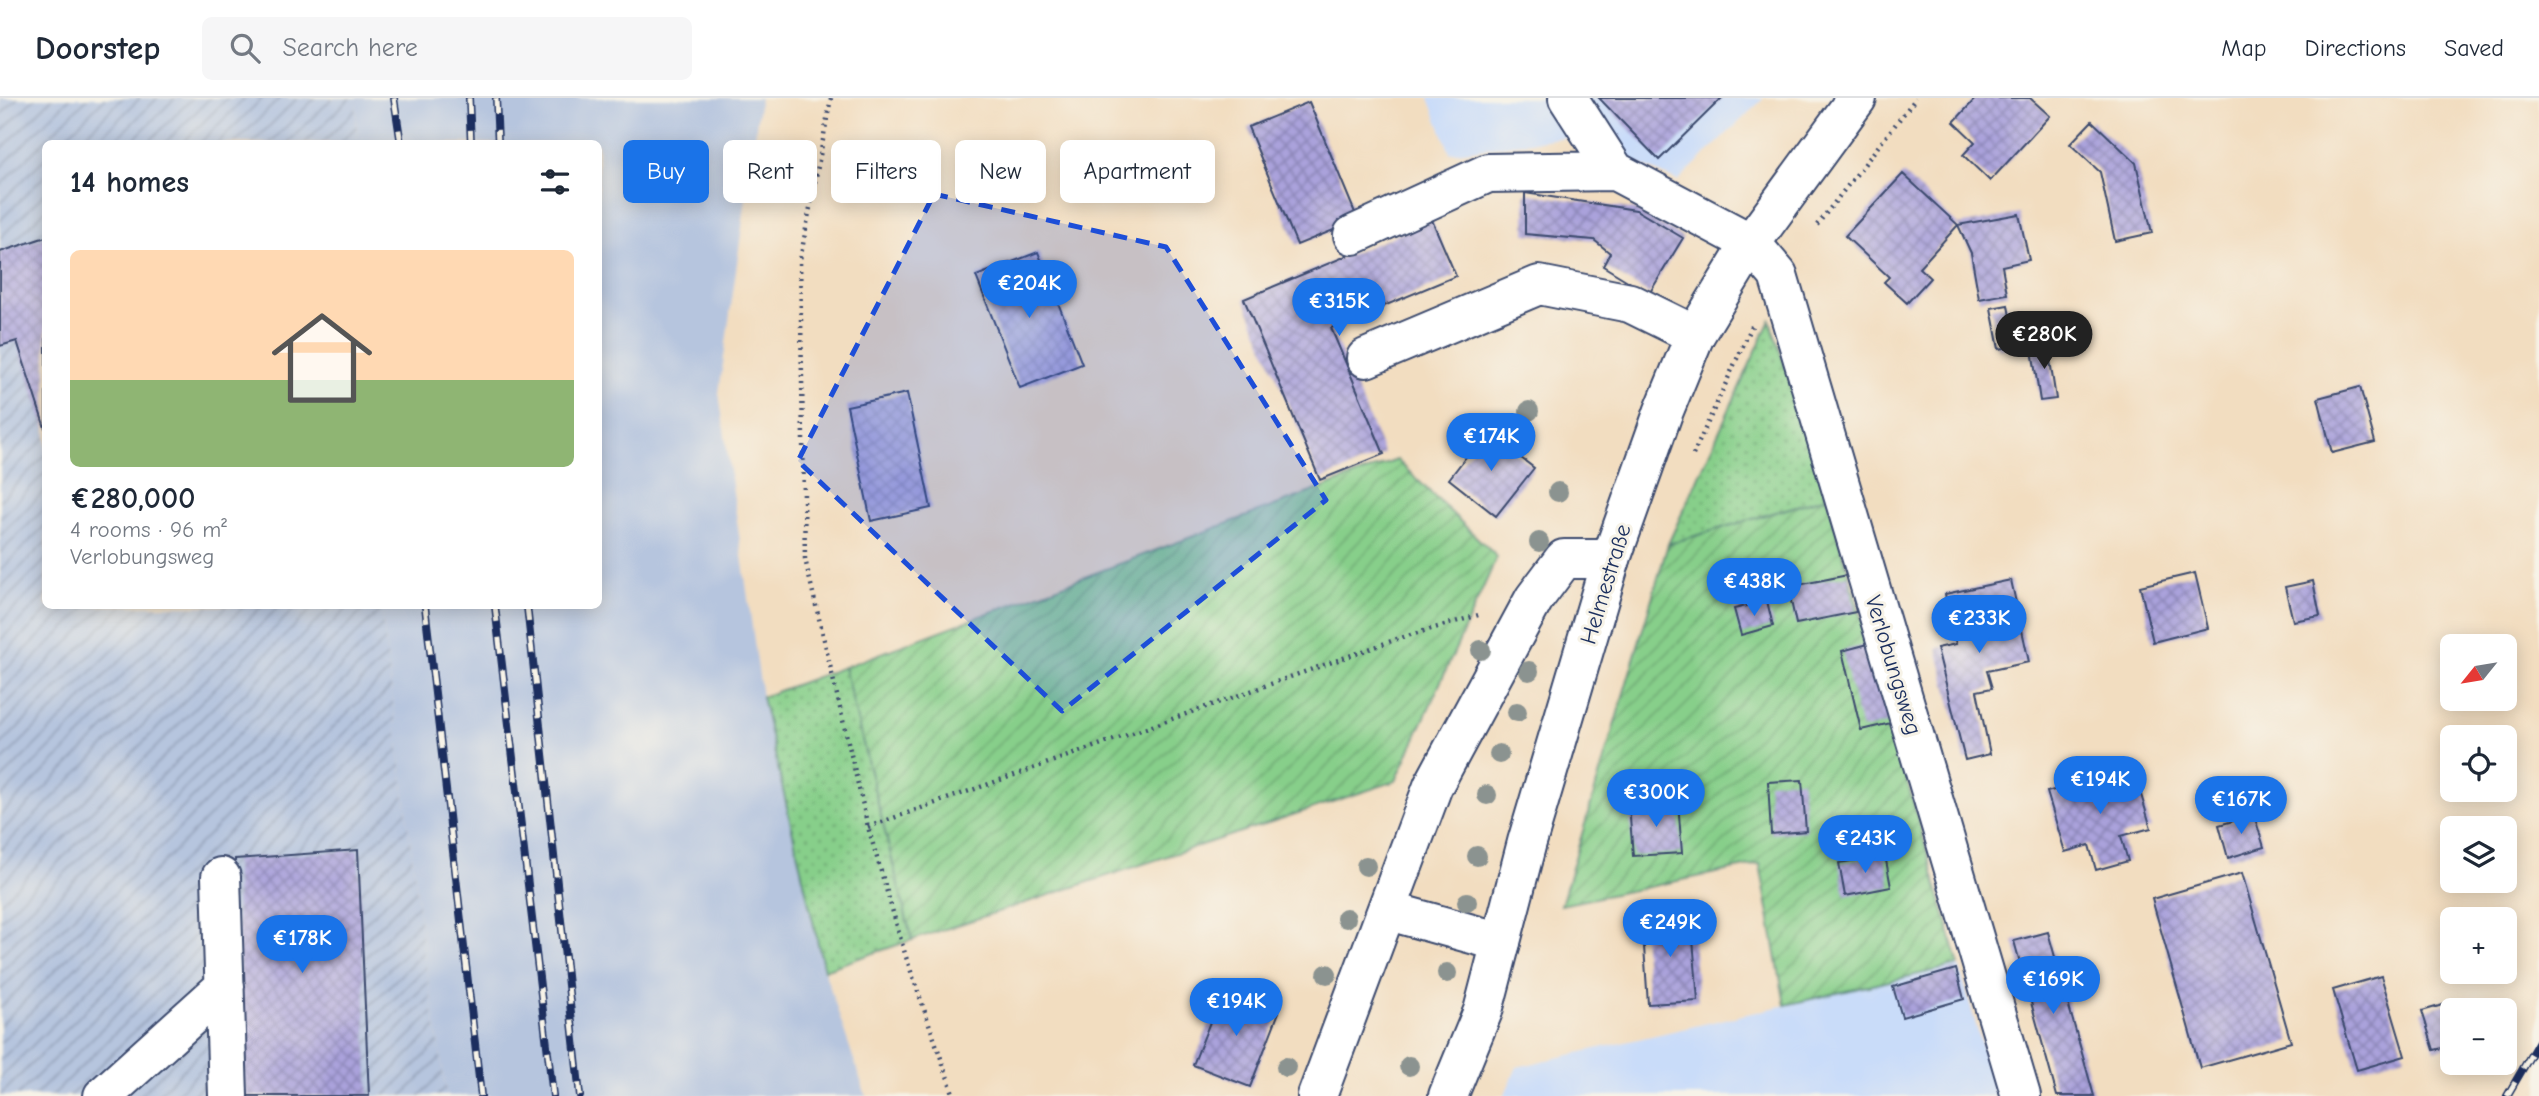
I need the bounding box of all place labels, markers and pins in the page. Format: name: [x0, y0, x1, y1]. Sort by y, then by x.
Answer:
pin: €204K: [980, 260, 1078, 320]
pin: €315K: [1290, 278, 1388, 338]
pin: €280K: [1995, 312, 2093, 371]
pin: €174K: [1442, 414, 1540, 473]
pin: €438K: [1705, 559, 1803, 618]
pin: €233K: [1930, 596, 2028, 655]
pin: €194K: [2051, 756, 2149, 816]
pin: €300K: [1607, 770, 1705, 829]
pin: €167K: [2192, 776, 2290, 836]
pin: €243K: [1816, 816, 1914, 875]
pin: €249K: [1621, 900, 1719, 959]
pin: €178K: [253, 916, 351, 975]
pin: €169K: [2004, 956, 2102, 1016]
pin: €194K: [1187, 978, 1285, 1038]

